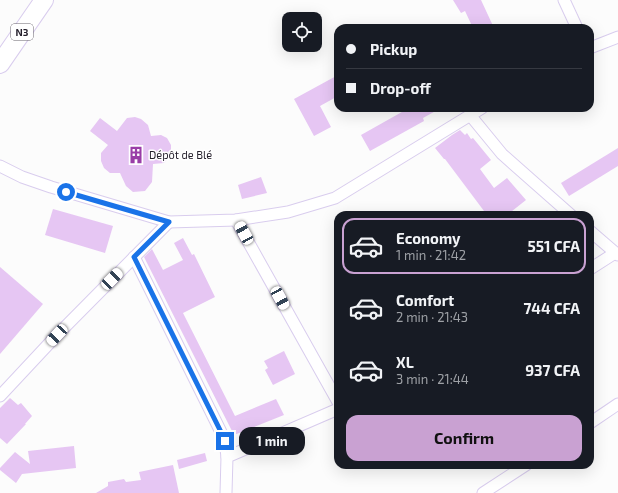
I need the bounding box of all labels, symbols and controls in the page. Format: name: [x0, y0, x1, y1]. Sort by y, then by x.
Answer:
map controls: [282, 12, 322, 52]
button: locate: [282, 12, 322, 52]
road number: N3: [11, 24, 33, 40]
text: Pickup: [370, 40, 417, 58]
text: Drop-off: [370, 79, 431, 97]
building icon: Dépôt de Blé: [126, 145, 146, 165]
place label: Dépôt de Blé: [149, 148, 212, 161]
route start: [57, 183, 75, 201]
car: [233, 220, 255, 246]
icon: car: [348, 228, 384, 264]
text: Economy: [396, 229, 461, 247]
text: 551 CFA: [527, 237, 580, 255]
text: 1 min · 21:42: [396, 247, 466, 263]
car: [99, 266, 125, 292]
car: [269, 285, 291, 311]
icon: car: [348, 290, 384, 326]
text: Comfort: [396, 291, 454, 309]
text: 744 CFA: [523, 299, 580, 317]
text: 2 min · 21:43: [396, 309, 468, 325]
car: [44, 322, 70, 348]
icon: car: [348, 352, 384, 388]
text: XL: [396, 353, 414, 371]
text: 937 CFA: [525, 361, 580, 379]
text: 3 min · 21:44: [396, 371, 469, 387]
button: Confirm: [346, 415, 582, 461]
callout: 1 min: [239, 427, 305, 455]
route end: [216, 432, 234, 450]
text: 1 min: [256, 433, 288, 449]

